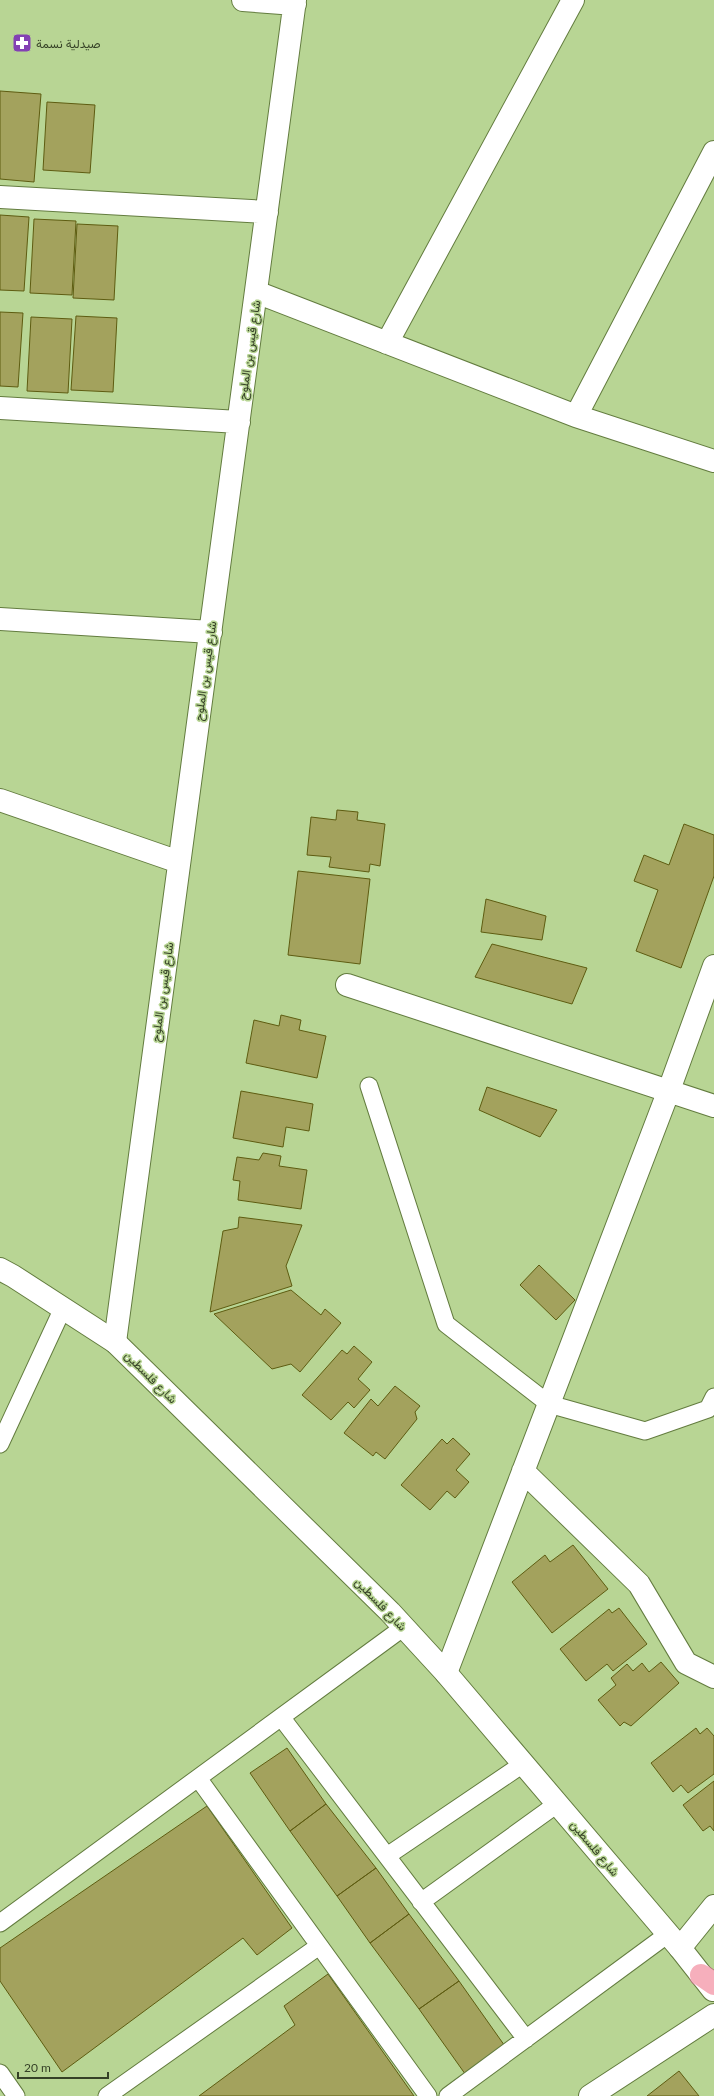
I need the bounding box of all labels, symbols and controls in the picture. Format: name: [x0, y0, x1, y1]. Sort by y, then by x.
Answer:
pharmacy icon: صيدلية نسمة: [11, 32, 33, 54]
place label: صيدلية نسمة: [36, 36, 101, 51]
street label: شارع قيس بن الملوح: [235, 299, 265, 401]
street label: شارع قيس بن الملوح: [191, 620, 221, 722]
street label: شارع قيس بن الملوح: [148, 941, 178, 1043]
street label: شارع فلسطين: [120, 1348, 180, 1408]
street label: شارع فلسطين: [350, 1574, 410, 1635]
street label: شارع فلسطين: [566, 1817, 623, 1880]
scale bar: [18, 2054, 108, 2080]
text: 20 m: [24, 2060, 51, 2075]

